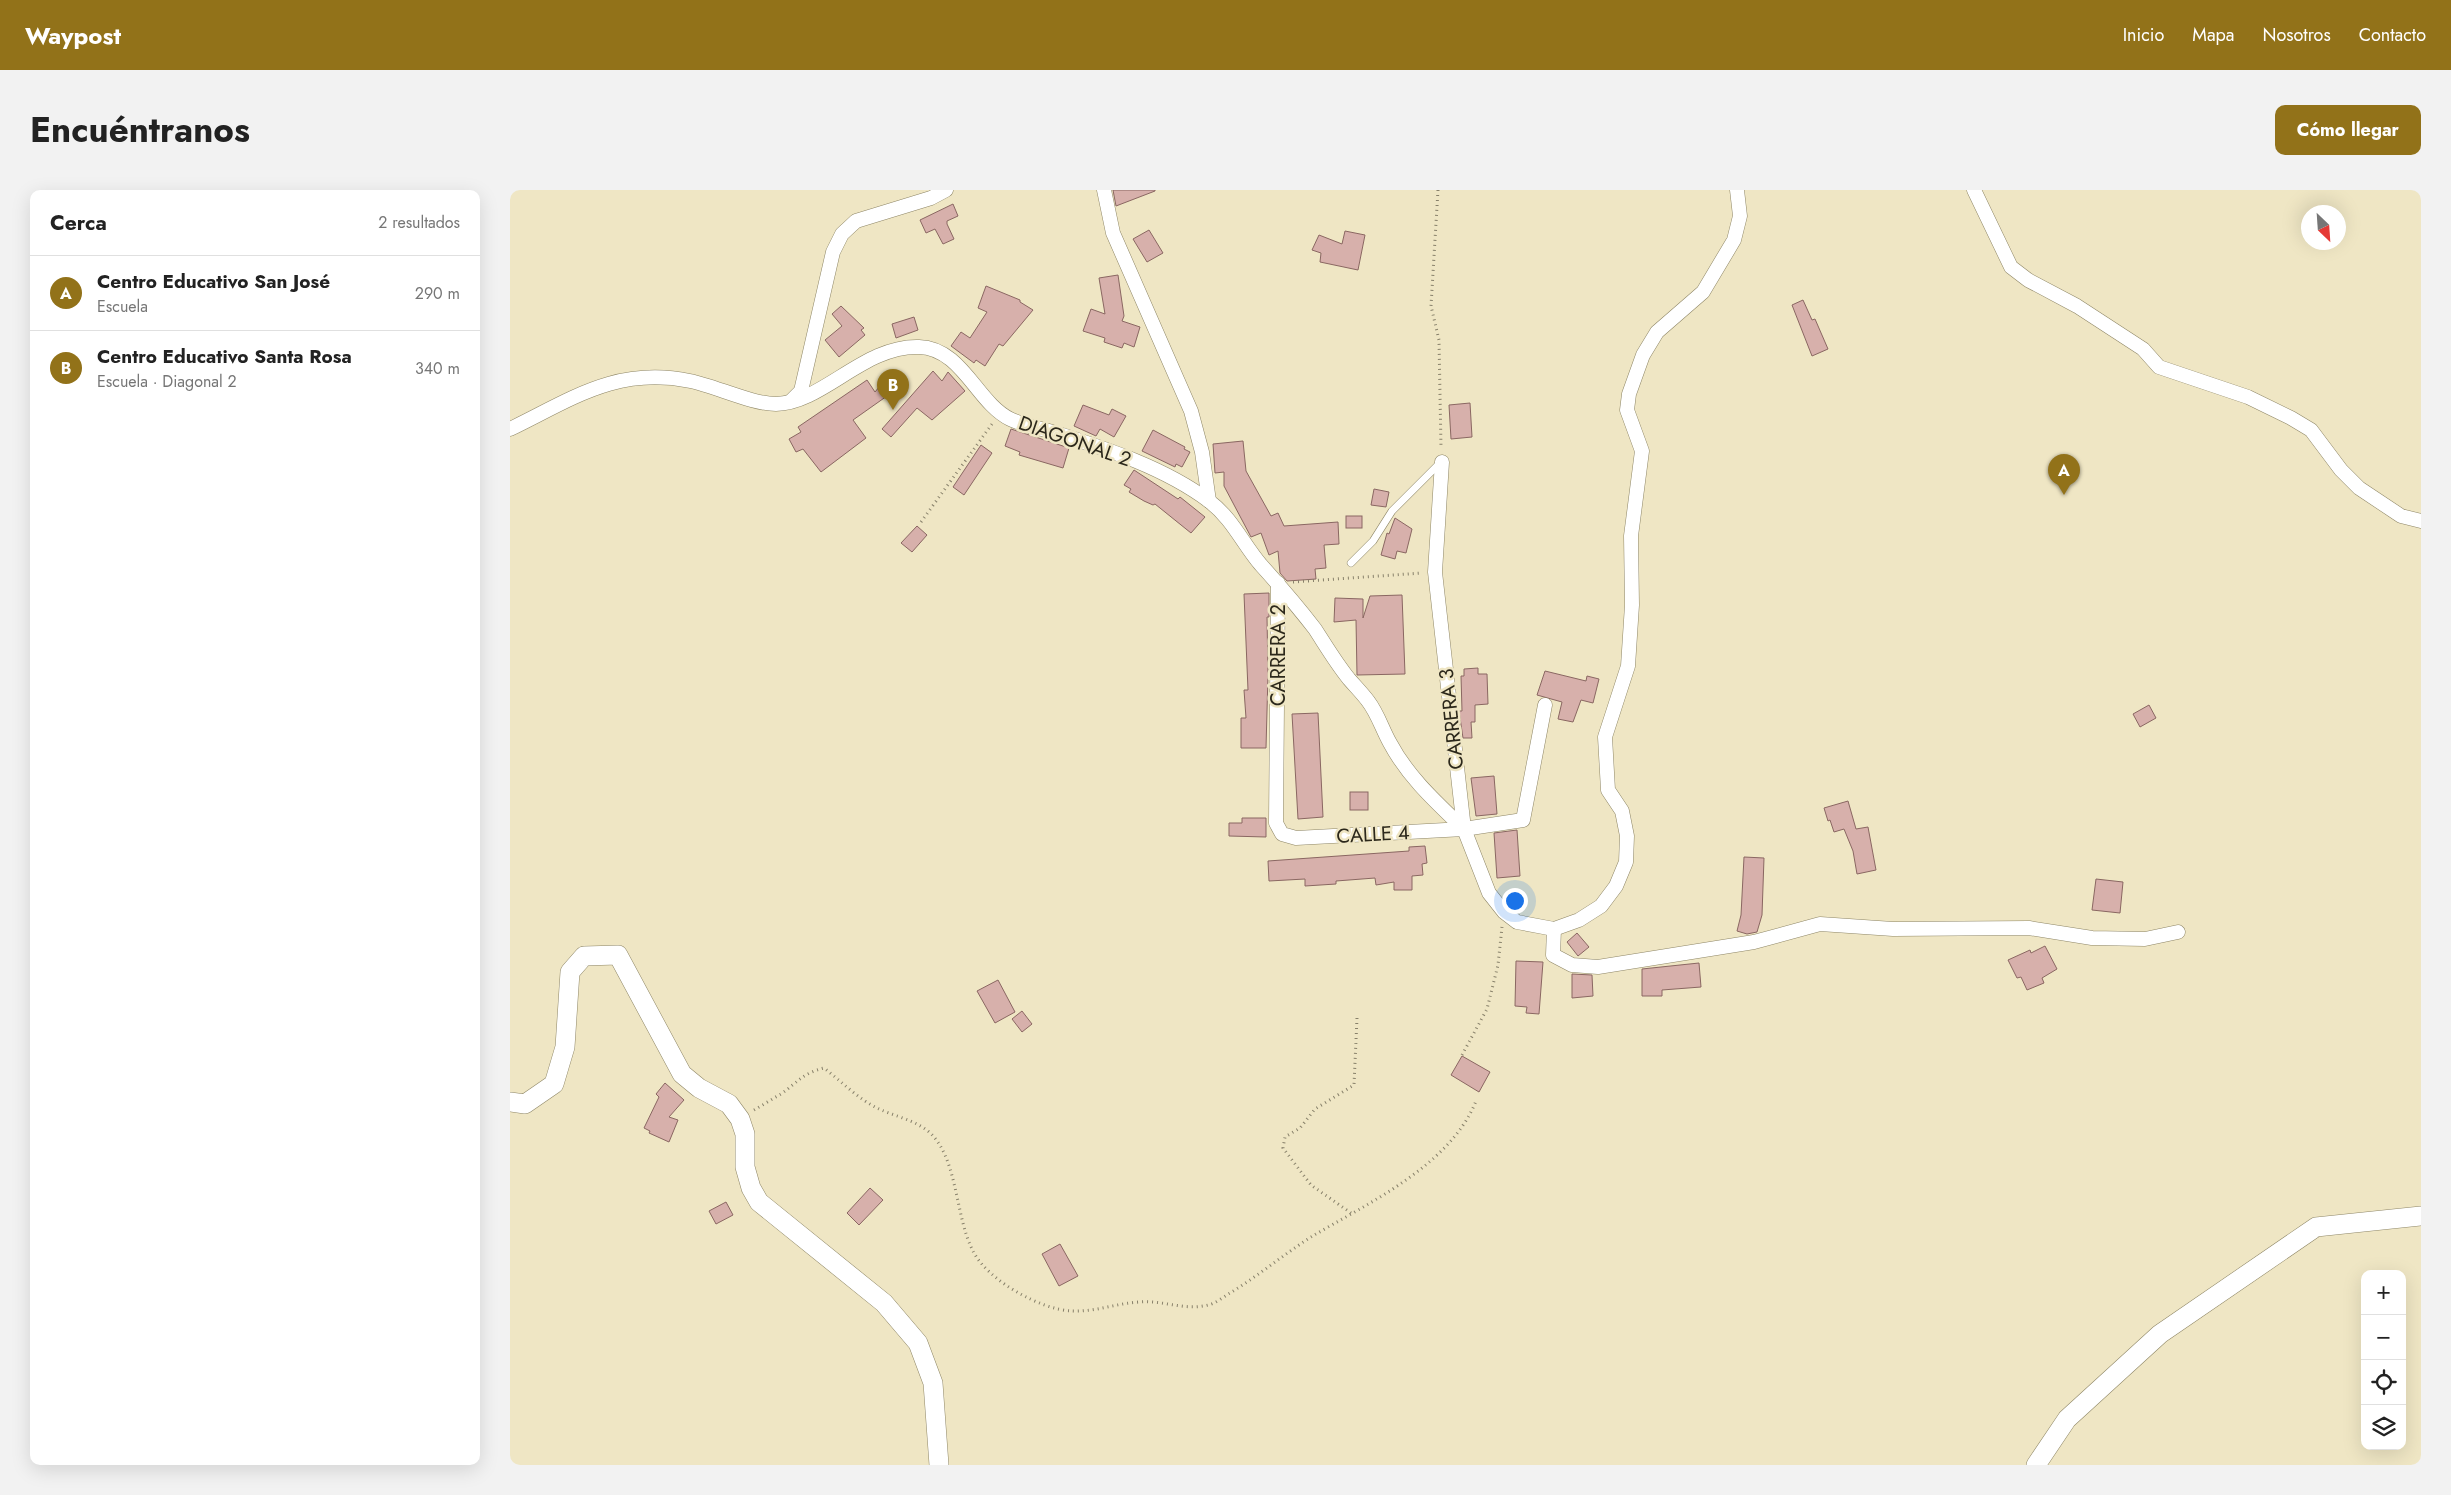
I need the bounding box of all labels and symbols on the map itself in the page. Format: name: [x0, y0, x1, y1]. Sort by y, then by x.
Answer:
north arrow: [2301, 205, 2346, 250]
pin: B: [877, 369, 909, 410]
street label: DIAGONAL 2: [1015, 409, 1135, 474]
pin: A: [2048, 454, 2080, 495]
street label: CARRERA 2: [1264, 604, 1293, 706]
street label: CARRERA 3: [1432, 667, 1471, 771]
street label: CALLE 4: [1336, 818, 1411, 851]
your location: [1502, 888, 1528, 914]

